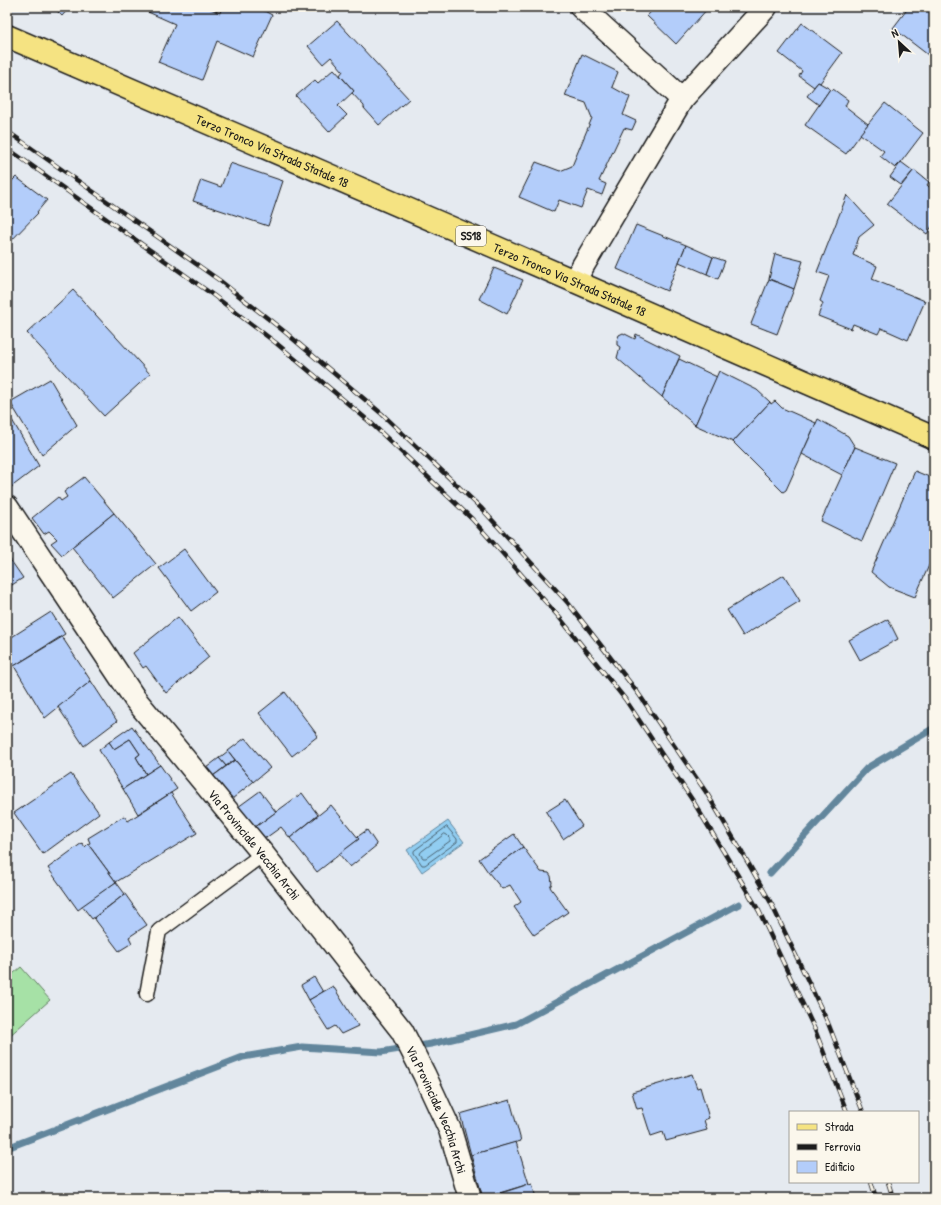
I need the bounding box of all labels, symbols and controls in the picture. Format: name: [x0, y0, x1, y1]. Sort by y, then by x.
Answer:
north arrow: [879, 22, 919, 62]
text: N: [889, 25, 900, 41]
street label: Terzo Tronco Via Strada Statale 18: [193, 110, 352, 192]
road number: SS18: [456, 226, 486, 246]
street label: Terzo Tronco Via Strada Statale 18: [490, 238, 649, 321]
street label: Via Provinciale Vecchia Archi: [204, 785, 305, 904]
street label: Via Provinciale Vecchia Archi: [402, 1042, 471, 1176]
legend: [789, 1111, 919, 1183]
text: Strada: [825, 1118, 854, 1135]
text: Ferrovia: [824, 1138, 861, 1155]
text: Edificio: [825, 1158, 855, 1175]

